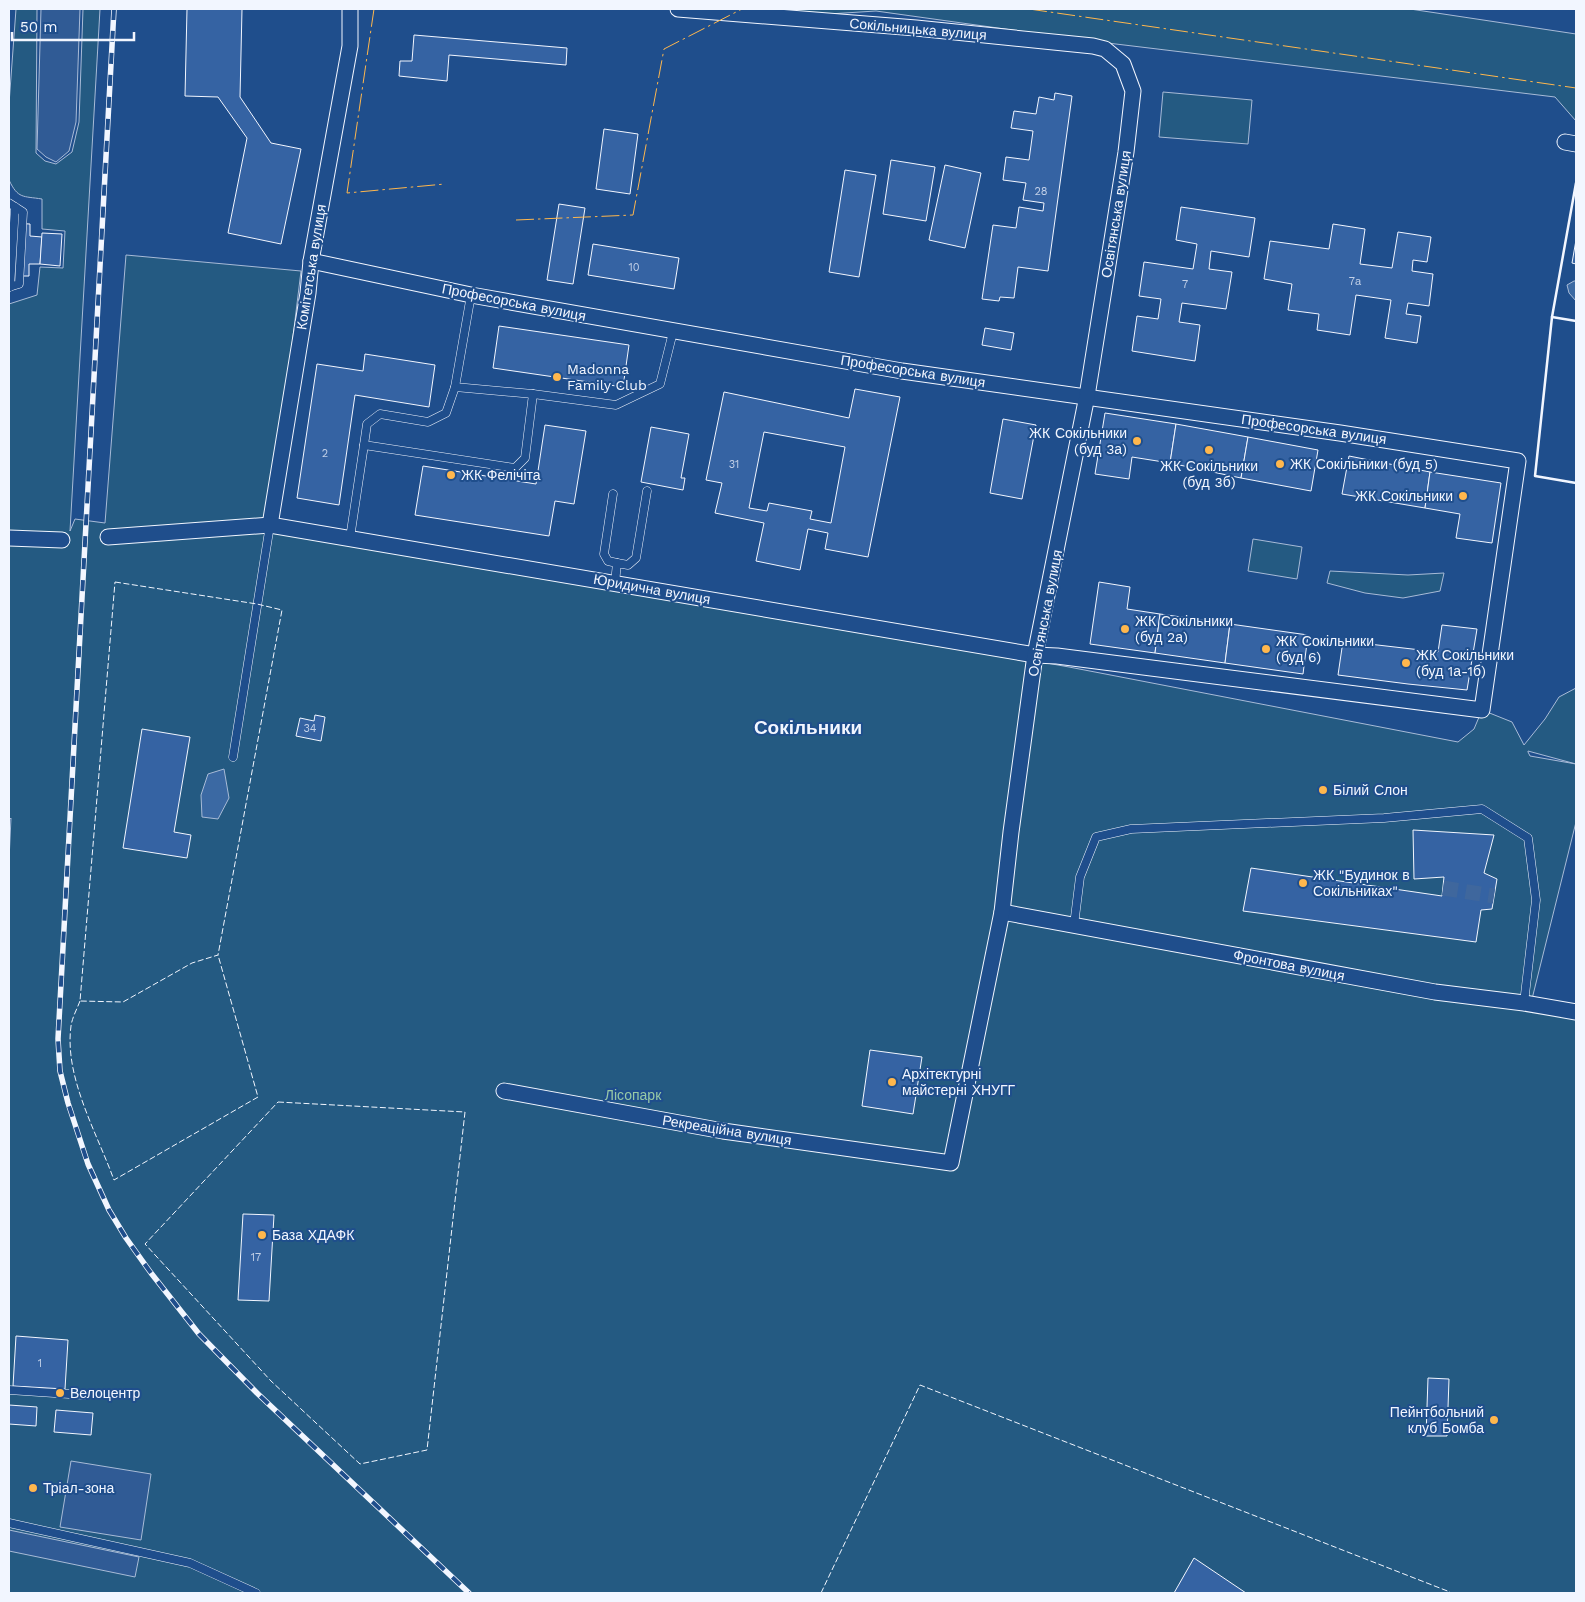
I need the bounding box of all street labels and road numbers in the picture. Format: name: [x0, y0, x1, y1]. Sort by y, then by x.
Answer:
street label: Сокільницька вулиця: [849, 15, 987, 43]
street label: Освітянська вулиця: [1098, 149, 1134, 279]
street label: Комітетська вулиця: [293, 203, 329, 331]
street label: Професорська вулиця: [441, 280, 587, 324]
street label: Професорська вулиця: [839, 352, 987, 390]
street label: Професорська вулиця: [1240, 411, 1388, 447]
street label: Освітянська вулиця: [1025, 548, 1065, 678]
street label: Юридична вулиця: [592, 571, 712, 607]
street label: Фронтова вулиця: [1232, 946, 1346, 984]
street label: Рекреаційна вулиця: [661, 1112, 793, 1148]

